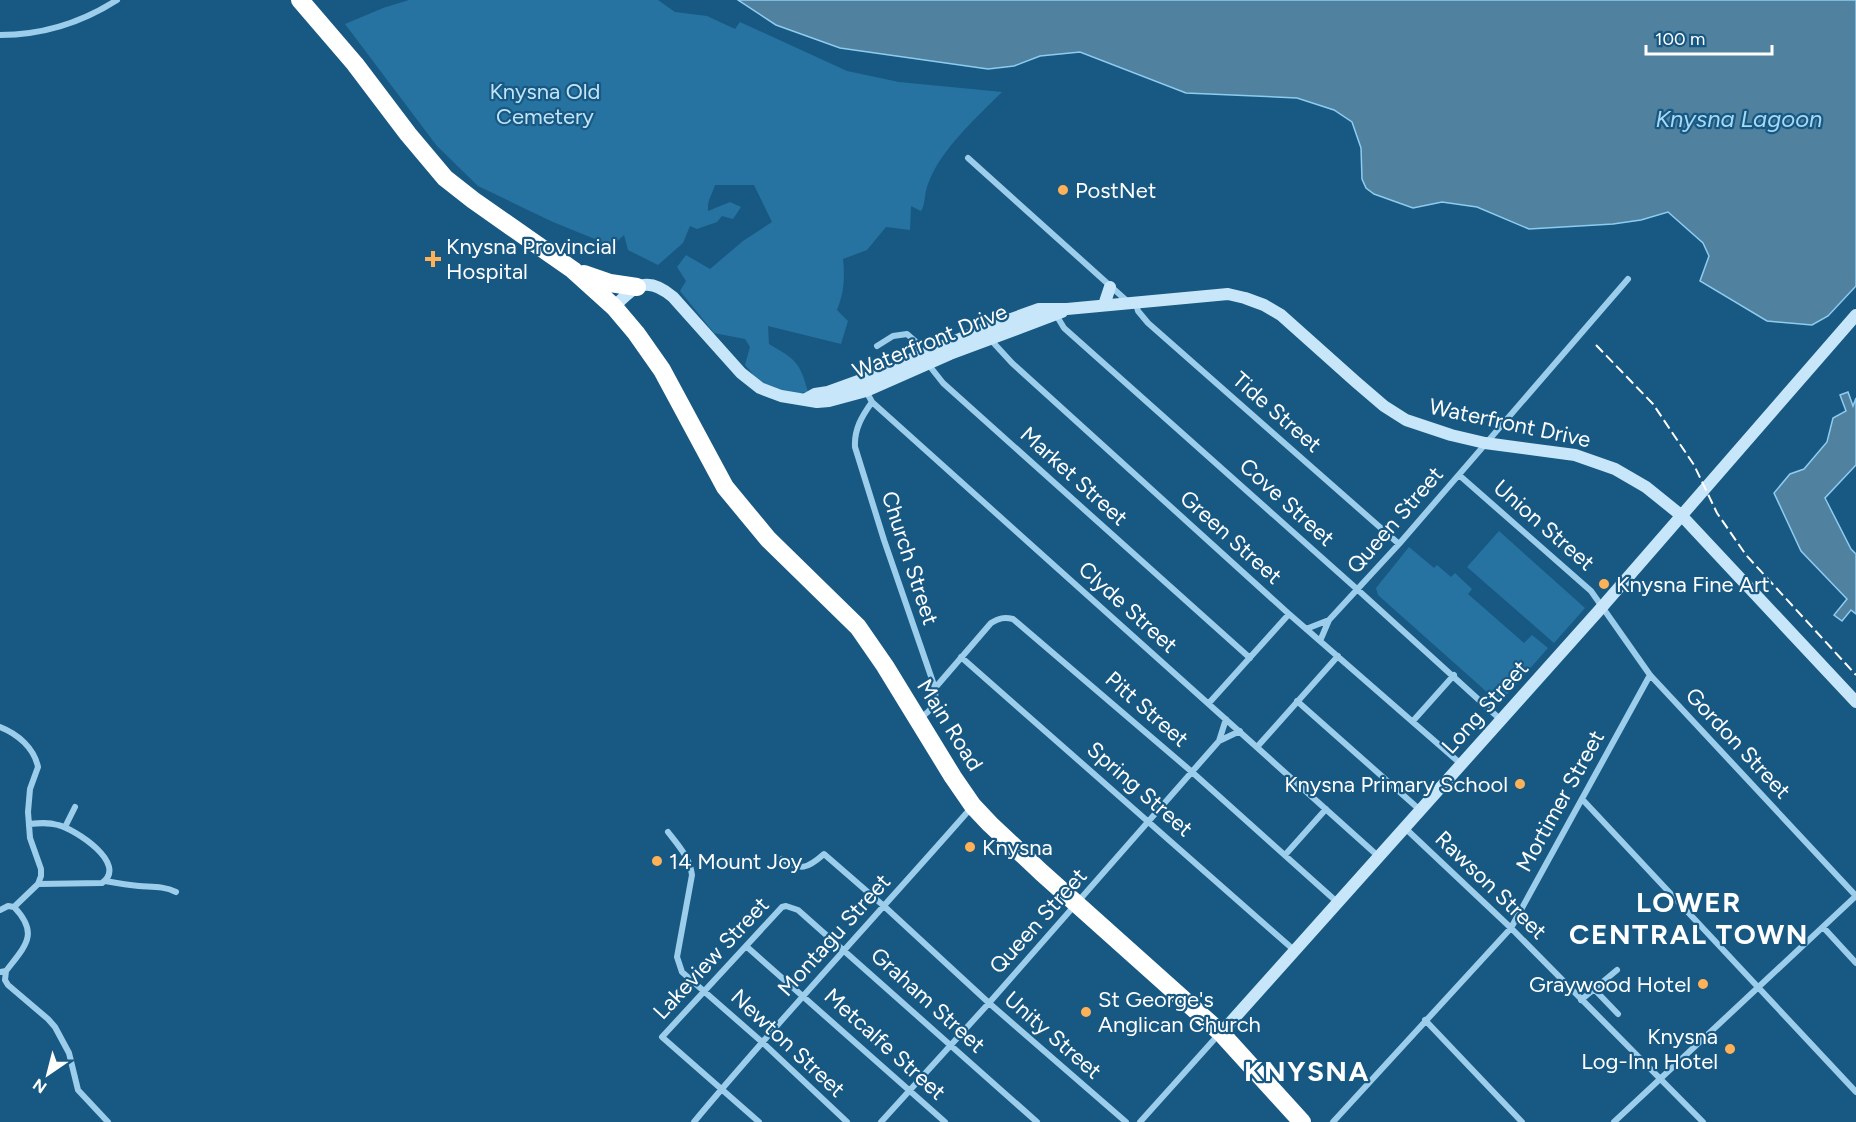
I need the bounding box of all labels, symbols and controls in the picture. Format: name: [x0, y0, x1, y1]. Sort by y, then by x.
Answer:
scale bar: [1646, 18, 1772, 56]
text: 100 m: [1655, 28, 1705, 50]
park label: Knysna Old Cemetery: [489, 78, 601, 130]
water label: Knysna Lagoon: [1655, 104, 1823, 133]
place label: PostNet: [1075, 177, 1156, 204]
marker: PostNet: [1056, 183, 1070, 197]
place label: Knysna Provincial Hospital: [446, 233, 617, 285]
marker: Knysna Provincial Hospital: [424, 250, 442, 268]
street label: Waterfront Drive: [849, 298, 1011, 384]
street label: Tide Street: [1227, 366, 1327, 458]
street label: Waterfront Drive: [1427, 393, 1593, 453]
street label: Market Street: [1015, 421, 1133, 531]
street label: Cove Street: [1234, 452, 1340, 552]
street label: Queen Street: [1341, 461, 1449, 579]
street label: Union Street: [1488, 474, 1600, 576]
street label: Green Street: [1175, 484, 1287, 590]
street label: Church Street: [876, 488, 944, 628]
street label: Clyde Street: [1073, 555, 1183, 659]
place label: Knysna Fine Art: [1616, 571, 1770, 598]
marker: Knysna Fine Art: [1597, 577, 1611, 591]
street label: Long Street: [1436, 655, 1534, 759]
street label: Pitt Street: [1100, 666, 1194, 752]
street label: Main Road: [911, 674, 989, 776]
street label: Gordon Street: [1680, 682, 1796, 804]
street label: Mortimer Street: [1510, 726, 1610, 876]
street label: Spring Street: [1082, 736, 1198, 842]
place label: Knysna Primary School: [1284, 771, 1508, 798]
marker: Knysna Primary School: [1513, 777, 1527, 791]
street label: Rawson Street: [1430, 825, 1552, 945]
place label: Knysna: [982, 834, 1053, 861]
marker: Knysna: [963, 840, 977, 854]
place label: 14 Mount Joy: [669, 848, 803, 875]
marker: 14 Mount Joy: [650, 854, 664, 868]
street label: Queen Street: [984, 863, 1092, 979]
street label: Montagu Street: [772, 868, 896, 1002]
district label: LOWER CENTRAL TOWN: [1569, 885, 1809, 951]
street label: Lakeview Street: [647, 891, 775, 1025]
street label: Graham Street: [865, 942, 991, 1058]
place label: Graywood Hotel: [1529, 971, 1691, 998]
marker: Graywood Hotel: [1696, 977, 1710, 991]
street label: Metcalfe Street: [819, 982, 951, 1106]
street label: Newton Street: [725, 983, 851, 1103]
street label: Unity Street: [999, 985, 1107, 1085]
place label: St George's Anglican Church: [1098, 986, 1261, 1038]
marker: St George's Anglican Church: [1079, 1005, 1093, 1019]
place label: Knysna Log-Inn Hotel: [1581, 1023, 1718, 1075]
marker: Knysna Log-Inn Hotel: [1723, 1042, 1737, 1056]
north arrow: [18, 1044, 78, 1104]
district label: KNYSNA: [1244, 1054, 1370, 1088]
text: N: [29, 1075, 50, 1097]

